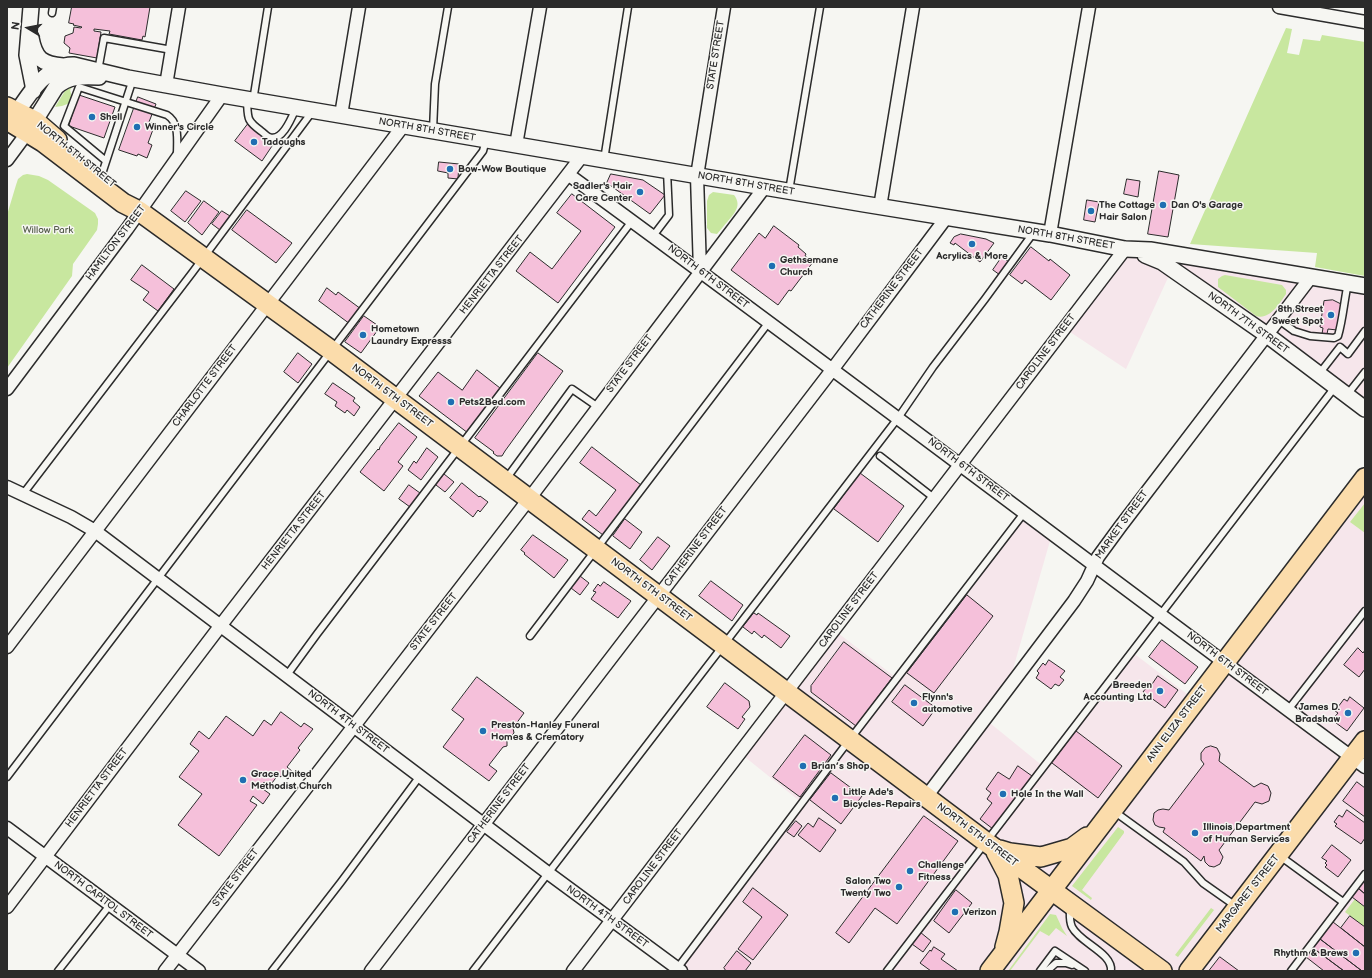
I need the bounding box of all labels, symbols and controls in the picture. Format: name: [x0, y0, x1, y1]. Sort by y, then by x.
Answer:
north arrow: [8, 8, 48, 48]
street label: STATE STREET: [705, 20, 727, 90]
text: N: [9, 21, 23, 31]
place label: Shell: [100, 111, 122, 123]
marker: Shell: [87, 112, 97, 122]
street label: NORTH 8TH STREET: [378, 116, 476, 144]
street label: NORTH 5TH STREET: [34, 119, 118, 191]
place label: Winner's Circle: [145, 121, 214, 133]
marker: Winner's Circle: [132, 122, 142, 132]
place label: Tadoughs: [262, 136, 306, 148]
marker: Tadoughs: [249, 137, 259, 147]
place label: Bow-Wow Boutique: [458, 163, 546, 175]
marker: Bow-Wow Boutique: [445, 164, 455, 174]
street label: NORTH 8TH STREET: [697, 170, 795, 198]
place label: Sadler's Hair Care Center: [573, 180, 632, 204]
marker: Sadler's Hair Care Center: [635, 187, 645, 197]
place label: The Cottage Hair Salon: [1099, 199, 1155, 222]
place label: Dan O's Garage: [1171, 199, 1243, 211]
marker: Dan O's Garage: [1158, 200, 1168, 210]
street label: HAMILTON STREET: [84, 203, 148, 283]
marker: The Cottage Hair Salon: [1086, 206, 1096, 216]
park label: Willow Park: [23, 224, 73, 236]
street label: NORTH 8TH STREET: [1017, 224, 1115, 252]
street label: HENRIETTA STREET: [458, 233, 526, 317]
marker: Acrylics & More: [967, 239, 977, 249]
street label: NORTH 6TH STREET: [665, 243, 751, 311]
street label: CATHERINE STREET: [858, 247, 926, 331]
place label: Acrylics & More: [936, 250, 1008, 262]
place label: Gethsemane Church: [780, 254, 838, 278]
marker: Gethsemane Church: [767, 261, 777, 271]
street label: NORTH 7TH STREET: [1205, 290, 1291, 356]
place label: 8th Street Sweet Spot: [1272, 303, 1323, 326]
marker: 8th Street Sweet Spot: [1326, 310, 1336, 320]
street label: CAROLINE STREET: [1014, 312, 1078, 392]
place label: Hometown Laundry Expresss: [371, 323, 452, 346]
marker: Hometown Laundry Expresss: [358, 330, 368, 340]
street label: STATE STREET: [604, 333, 656, 395]
street label: CHARLOTTE STREET: [170, 343, 240, 429]
street label: NORTH 5TH STREET: [349, 362, 435, 430]
place label: Pets2Bed.com: [459, 396, 525, 408]
marker: Pets2Bed.com: [446, 397, 456, 407]
street label: NORTH 6TH STREET: [925, 436, 1011, 504]
street label: MARKET STREET: [1093, 488, 1151, 562]
street label: HENRIETTA STREET: [260, 489, 328, 573]
street label: CATHERINE STREET: [662, 505, 730, 589]
street label: NORTH 5TH STREET: [608, 556, 694, 624]
street label: CAROLINE STREET: [817, 570, 881, 650]
street label: STATE STREET: [408, 591, 460, 653]
street label: NORTH 6TH STREET: [1184, 630, 1270, 698]
place label: Breeden Accounting Ltd: [1084, 679, 1152, 702]
street label: ANN ELIZA STREET: [1144, 683, 1210, 765]
marker: Breeden Accounting Ltd: [1155, 686, 1165, 696]
street label: NORTH 4TH STREET: [305, 688, 391, 756]
place label: Flynn's automotive: [922, 691, 973, 714]
marker: Flynn's automotive: [909, 698, 919, 708]
place label: James D. Bradshaw: [1295, 701, 1340, 724]
marker: James D. Bradshaw: [1343, 708, 1353, 718]
place label: Preston-Hanley Funeral Homes & Crematory: [491, 719, 599, 742]
marker: Preston-Hanley Funeral Homes & Crematory: [478, 726, 488, 736]
street label: HENRIETTA STREET: [63, 746, 131, 830]
place label: Brian’s Shop: [811, 760, 869, 772]
marker: Brian’s Shop: [798, 761, 808, 771]
street label: CATHERINE STREET: [465, 762, 533, 846]
place label: Grace United Methodist Church: [251, 768, 332, 792]
marker: Grace United Methodist Church: [238, 775, 248, 785]
place label: Little Ade's Bicycles-Repairs: [843, 786, 921, 810]
place label: Hole In the Wall: [1011, 788, 1083, 800]
marker: Hole In the Wall: [998, 789, 1008, 799]
marker: Little Ade's Bicycles-Repairs: [830, 793, 840, 803]
street label: NORTH 5TH STREET: [934, 801, 1020, 869]
place label: Illinois Department of Human Services: [1203, 821, 1290, 844]
street label: CAROLINE STREET: [621, 827, 685, 907]
marker: Illinois Department of Human Services: [1190, 828, 1200, 838]
street label: STATE STREET: [210, 847, 262, 909]
street label: MARGARET STREET: [1214, 853, 1282, 935]
street label: NORTH CAPITOL STREET: [51, 859, 155, 941]
place label: Challenge Fitness: [918, 859, 964, 882]
marker: Challenge Fitness: [905, 866, 915, 876]
place label: Salon Two Twenty Two: [841, 875, 891, 898]
marker: Salon Two Twenty Two: [894, 882, 904, 892]
street label: NORTH 4TH STREET: [564, 883, 650, 951]
place label: Verizon: [963, 906, 997, 918]
marker: Verizon: [950, 907, 960, 917]
place label: Rhythm & Brews: [1274, 947, 1348, 959]
marker: Rhythm & Brews: [1351, 948, 1361, 958]

